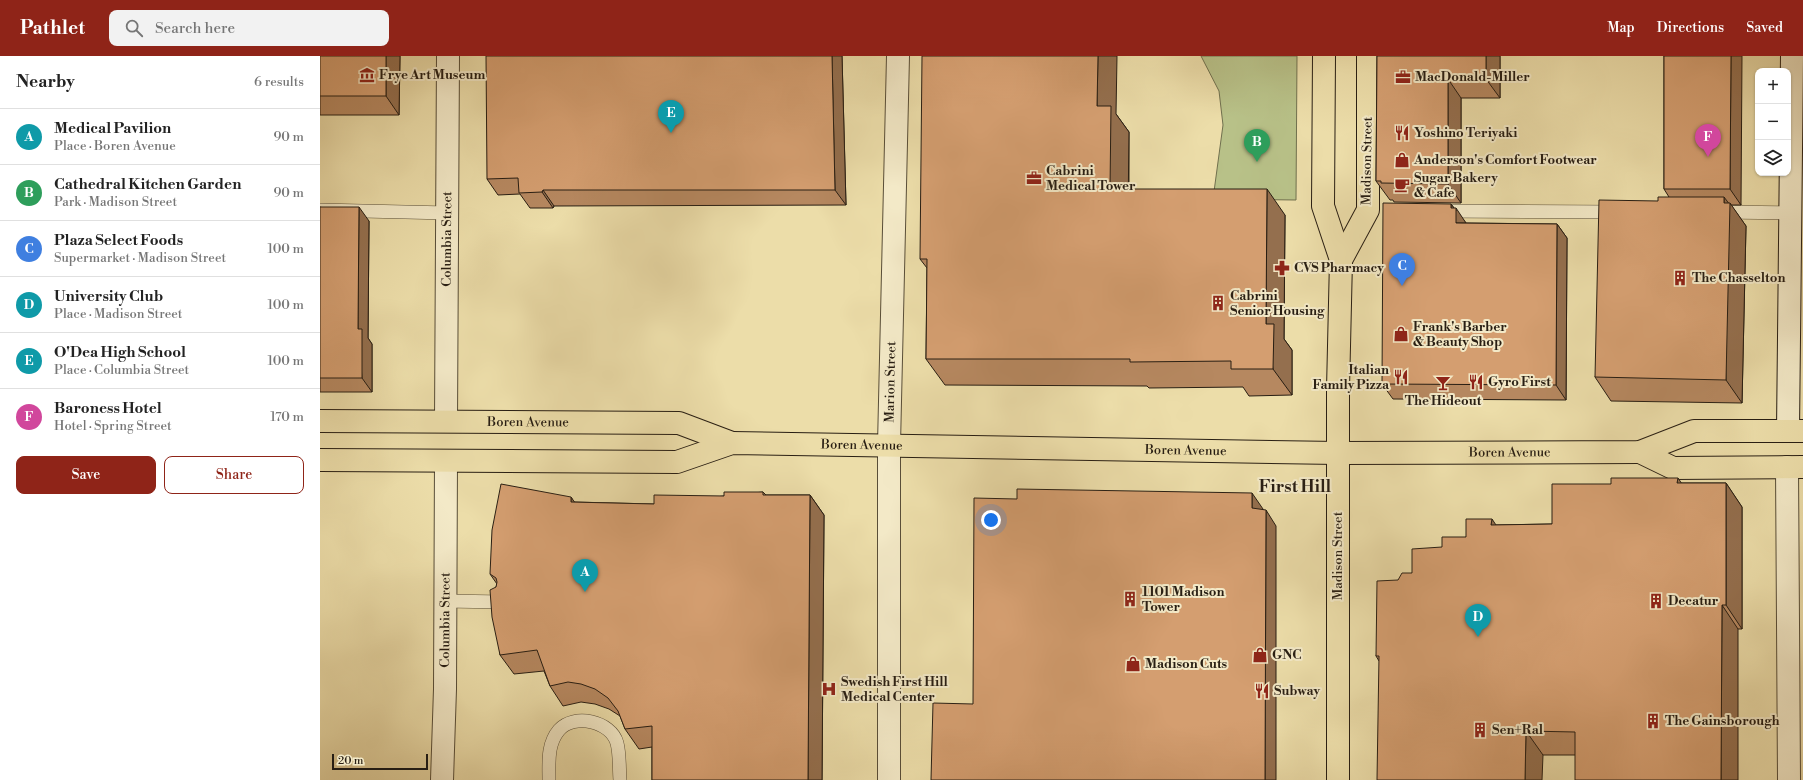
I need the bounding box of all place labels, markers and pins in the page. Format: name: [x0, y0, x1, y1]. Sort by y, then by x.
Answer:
museum icon: Frye Art Museum: [358, 66, 376, 84]
place label: Frye Art Museum: [379, 67, 485, 83]
office icon: MacDonald-Miller: [1394, 68, 1412, 86]
place label: MacDonald-Miller: [1415, 69, 1530, 85]
pin: E: [658, 100, 684, 133]
restaurant icon: Yoshino Teriyaki: [1393, 124, 1411, 142]
pin: F: [1695, 124, 1721, 157]
place label: Yoshino Teriyaki: [1414, 125, 1518, 141]
pin: B: [1244, 129, 1270, 162]
shop icon: Anderson's Comfort Footwear: [1393, 151, 1411, 169]
place label: Anderson's Comfort Footwear: [1413, 152, 1597, 168]
place label: Cabrini Medical Tower: [1046, 163, 1136, 194]
office icon: Cabrini Medical Tower: [1025, 169, 1043, 187]
place label: Sugar Bakery & Cafe: [1414, 170, 1498, 201]
cafe icon: Sugar Bakery & Cafe: [1393, 176, 1411, 194]
pin: C: [1389, 253, 1415, 286]
pharmacy icon: CVS Pharmacy: [1273, 259, 1291, 277]
place label: CVS Pharmacy: [1294, 260, 1384, 276]
building icon: The Chasselton: [1671, 269, 1689, 287]
place label: The Chasselton: [1692, 270, 1785, 286]
place label: Cabrini Senior Housing: [1230, 288, 1325, 319]
building icon: Cabrini Senior Housing: [1209, 294, 1227, 312]
place label: Frank's Barber & Beauty Shop: [1413, 319, 1507, 350]
shop icon: Frank's Barber & Beauty Shop: [1392, 325, 1410, 343]
place label: Italian Family Pizza: [1312, 362, 1390, 393]
restaurant icon: Italian Family Pizza: [1392, 368, 1410, 386]
restaurant icon: Gyro First: [1467, 373, 1485, 391]
bar icon: The Hideout: [1434, 374, 1452, 392]
place label: Gyro First: [1488, 374, 1551, 390]
place label: The Hideout: [1405, 393, 1482, 409]
pin: A: [572, 559, 598, 592]
place label: 1101 Madison Tower: [1142, 584, 1225, 615]
building icon: 1101 Madison Tower: [1121, 590, 1139, 608]
building icon: Decatur: [1647, 592, 1665, 610]
place label: Decatur: [1668, 593, 1719, 609]
pin: D: [1465, 604, 1491, 637]
shop icon: GNC: [1251, 646, 1269, 664]
place label: GNC: [1272, 647, 1301, 663]
shop icon: Madison Cuts: [1124, 655, 1142, 673]
place label: Madison Cuts: [1145, 656, 1228, 672]
place label: Swedish First Hill Medical Center: [841, 674, 948, 705]
hospital icon: Swedish First Hill Medical Center: [820, 680, 838, 698]
restaurant icon: Subway: [1253, 682, 1271, 700]
place label: Subway: [1274, 683, 1321, 699]
building icon: The Gainsborough: [1644, 712, 1662, 730]
place label: The Gainsborough: [1665, 713, 1780, 729]
building icon: Sen+Ral: [1471, 721, 1489, 739]
place label: Sen+Ral: [1492, 722, 1544, 738]

